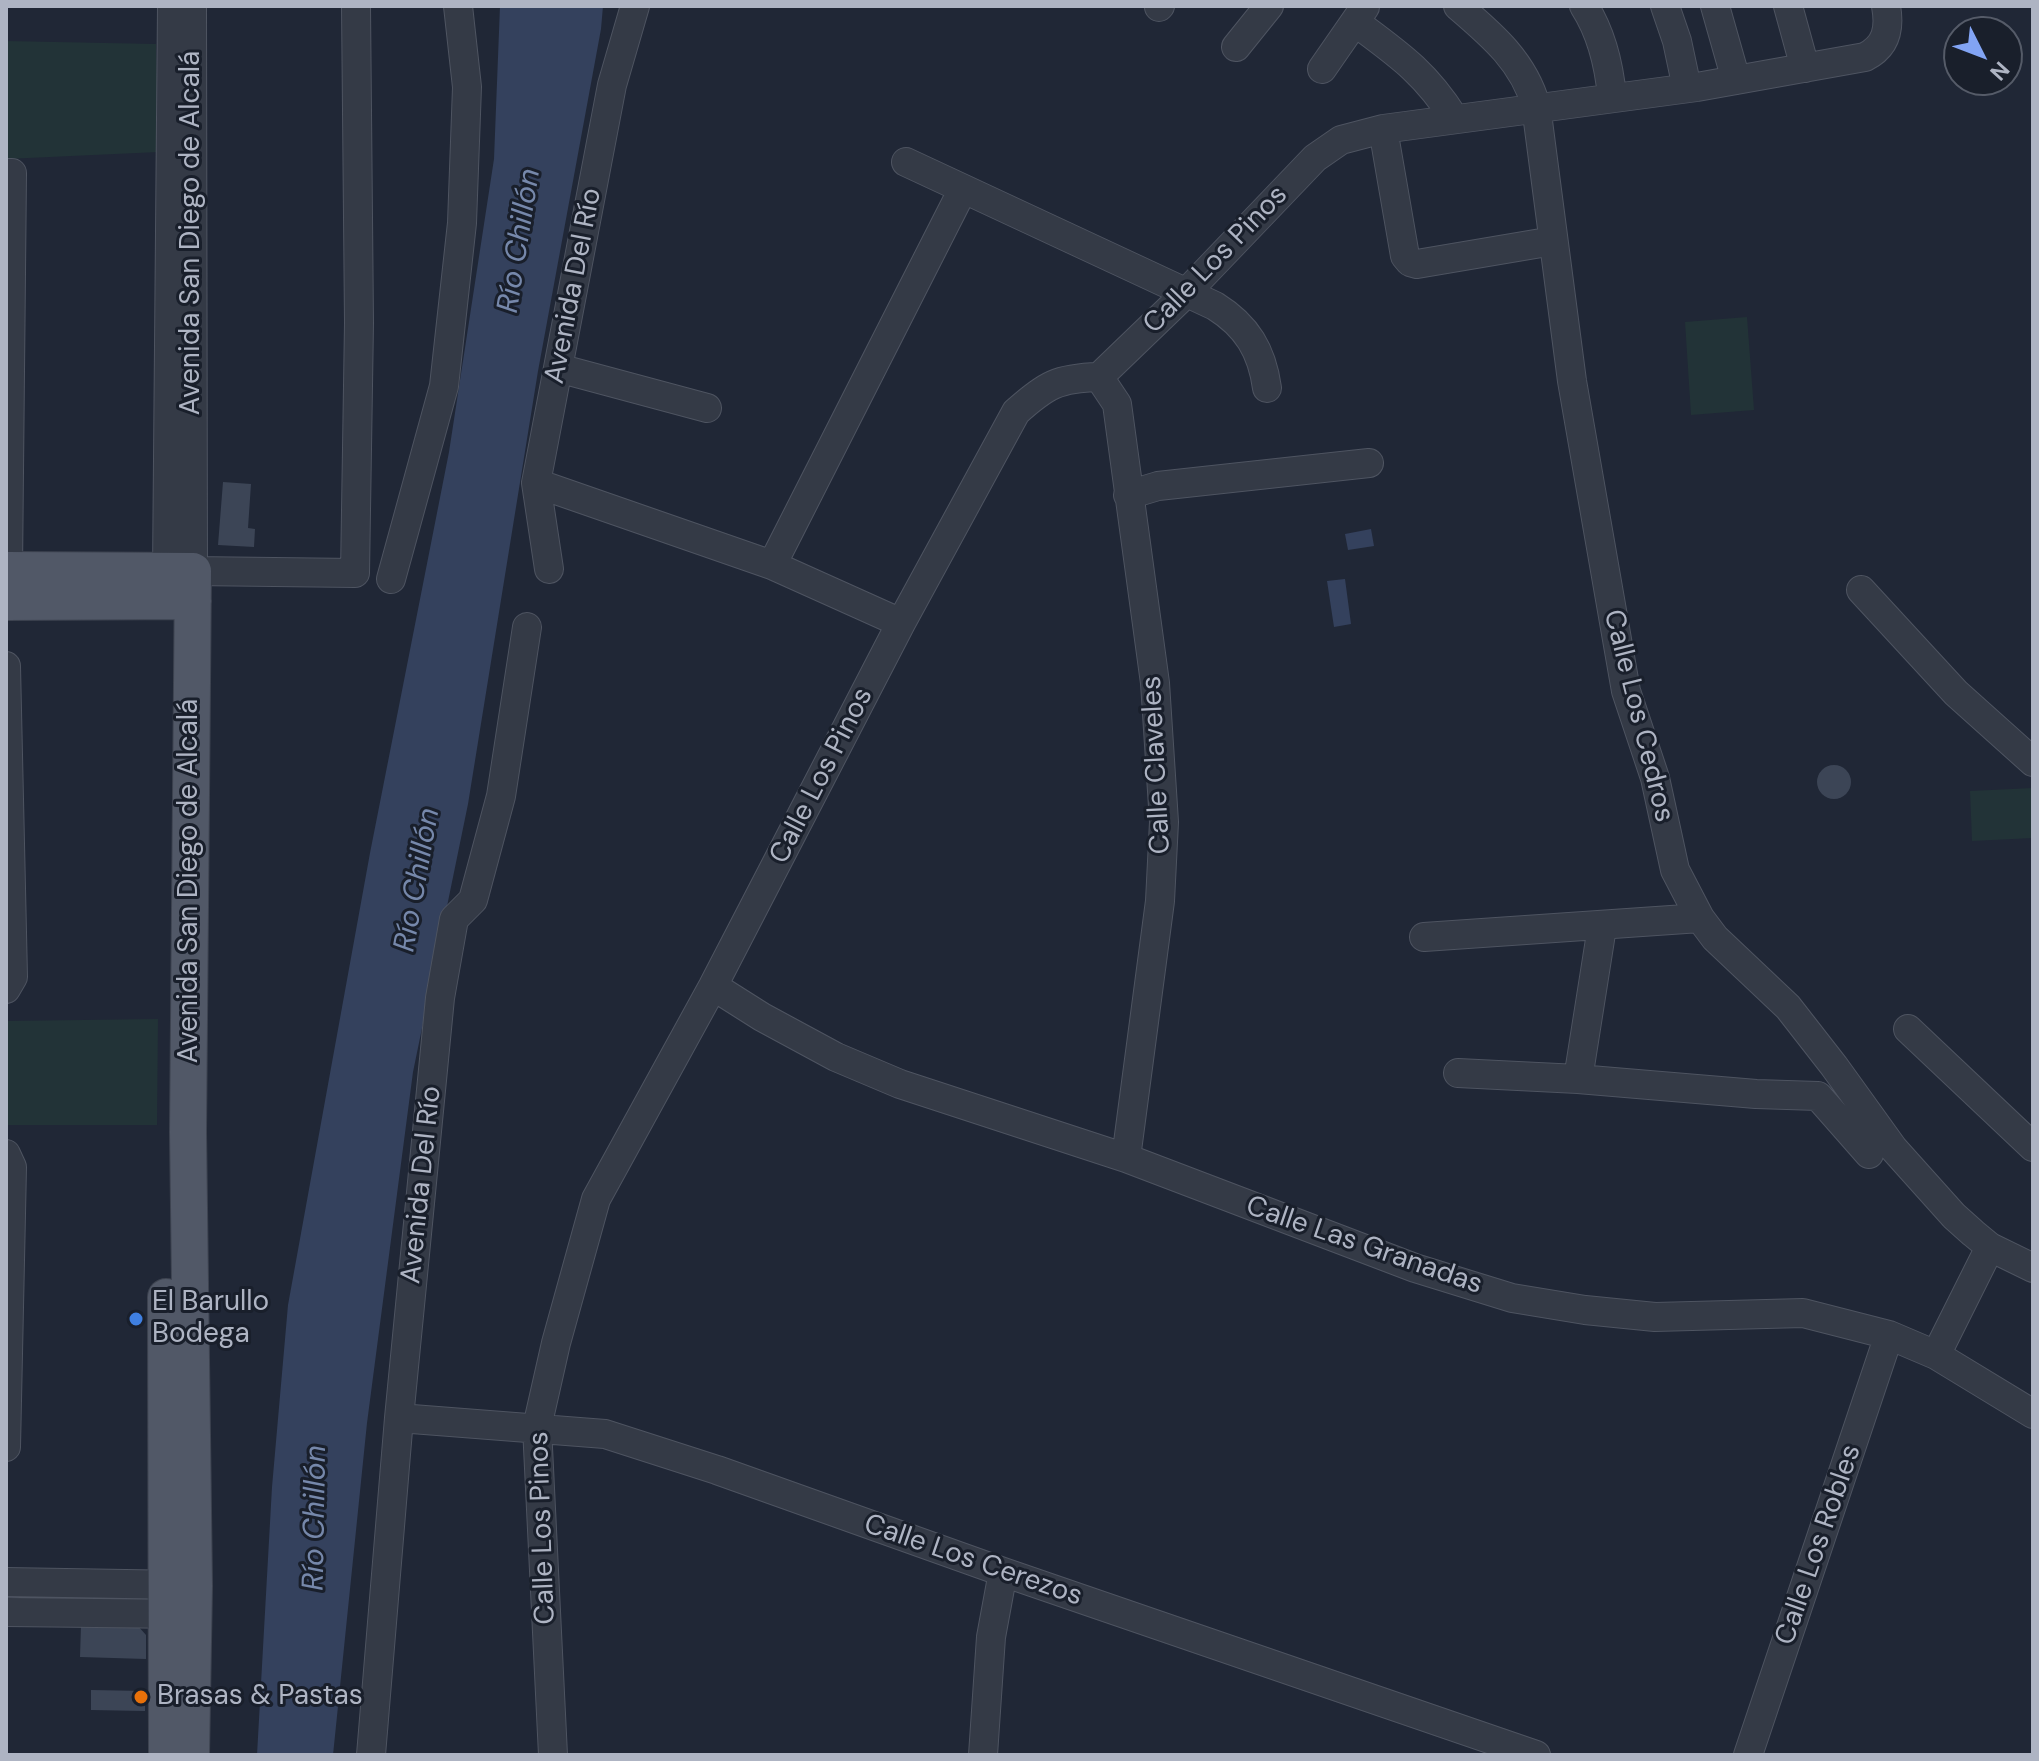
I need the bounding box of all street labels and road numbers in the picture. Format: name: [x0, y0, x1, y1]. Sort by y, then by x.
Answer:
street label: Avenida San Diego de Alcalá: [175, 51, 209, 415]
street label: Calle Los Pinos: [1137, 179, 1295, 341]
street label: Avenida Del Río: [539, 185, 609, 387]
street label: Calle Los Cedros: [1595, 606, 1681, 826]
street label: Calle Claveles: [1136, 675, 1178, 855]
street label: Calle Los Pinos: [763, 682, 881, 870]
street label: Avenida San Diego de Alcalá: [173, 699, 207, 1063]
street label: Avenida Del Río: [395, 1085, 449, 1285]
street label: Calle Las Granadas: [1241, 1190, 1487, 1302]
street label: Calle Los Pinos: [523, 1431, 563, 1625]
street label: Calle Los Robles: [1769, 1440, 1869, 1650]
street label: Calle Los Cerezos: [859, 1508, 1087, 1614]

